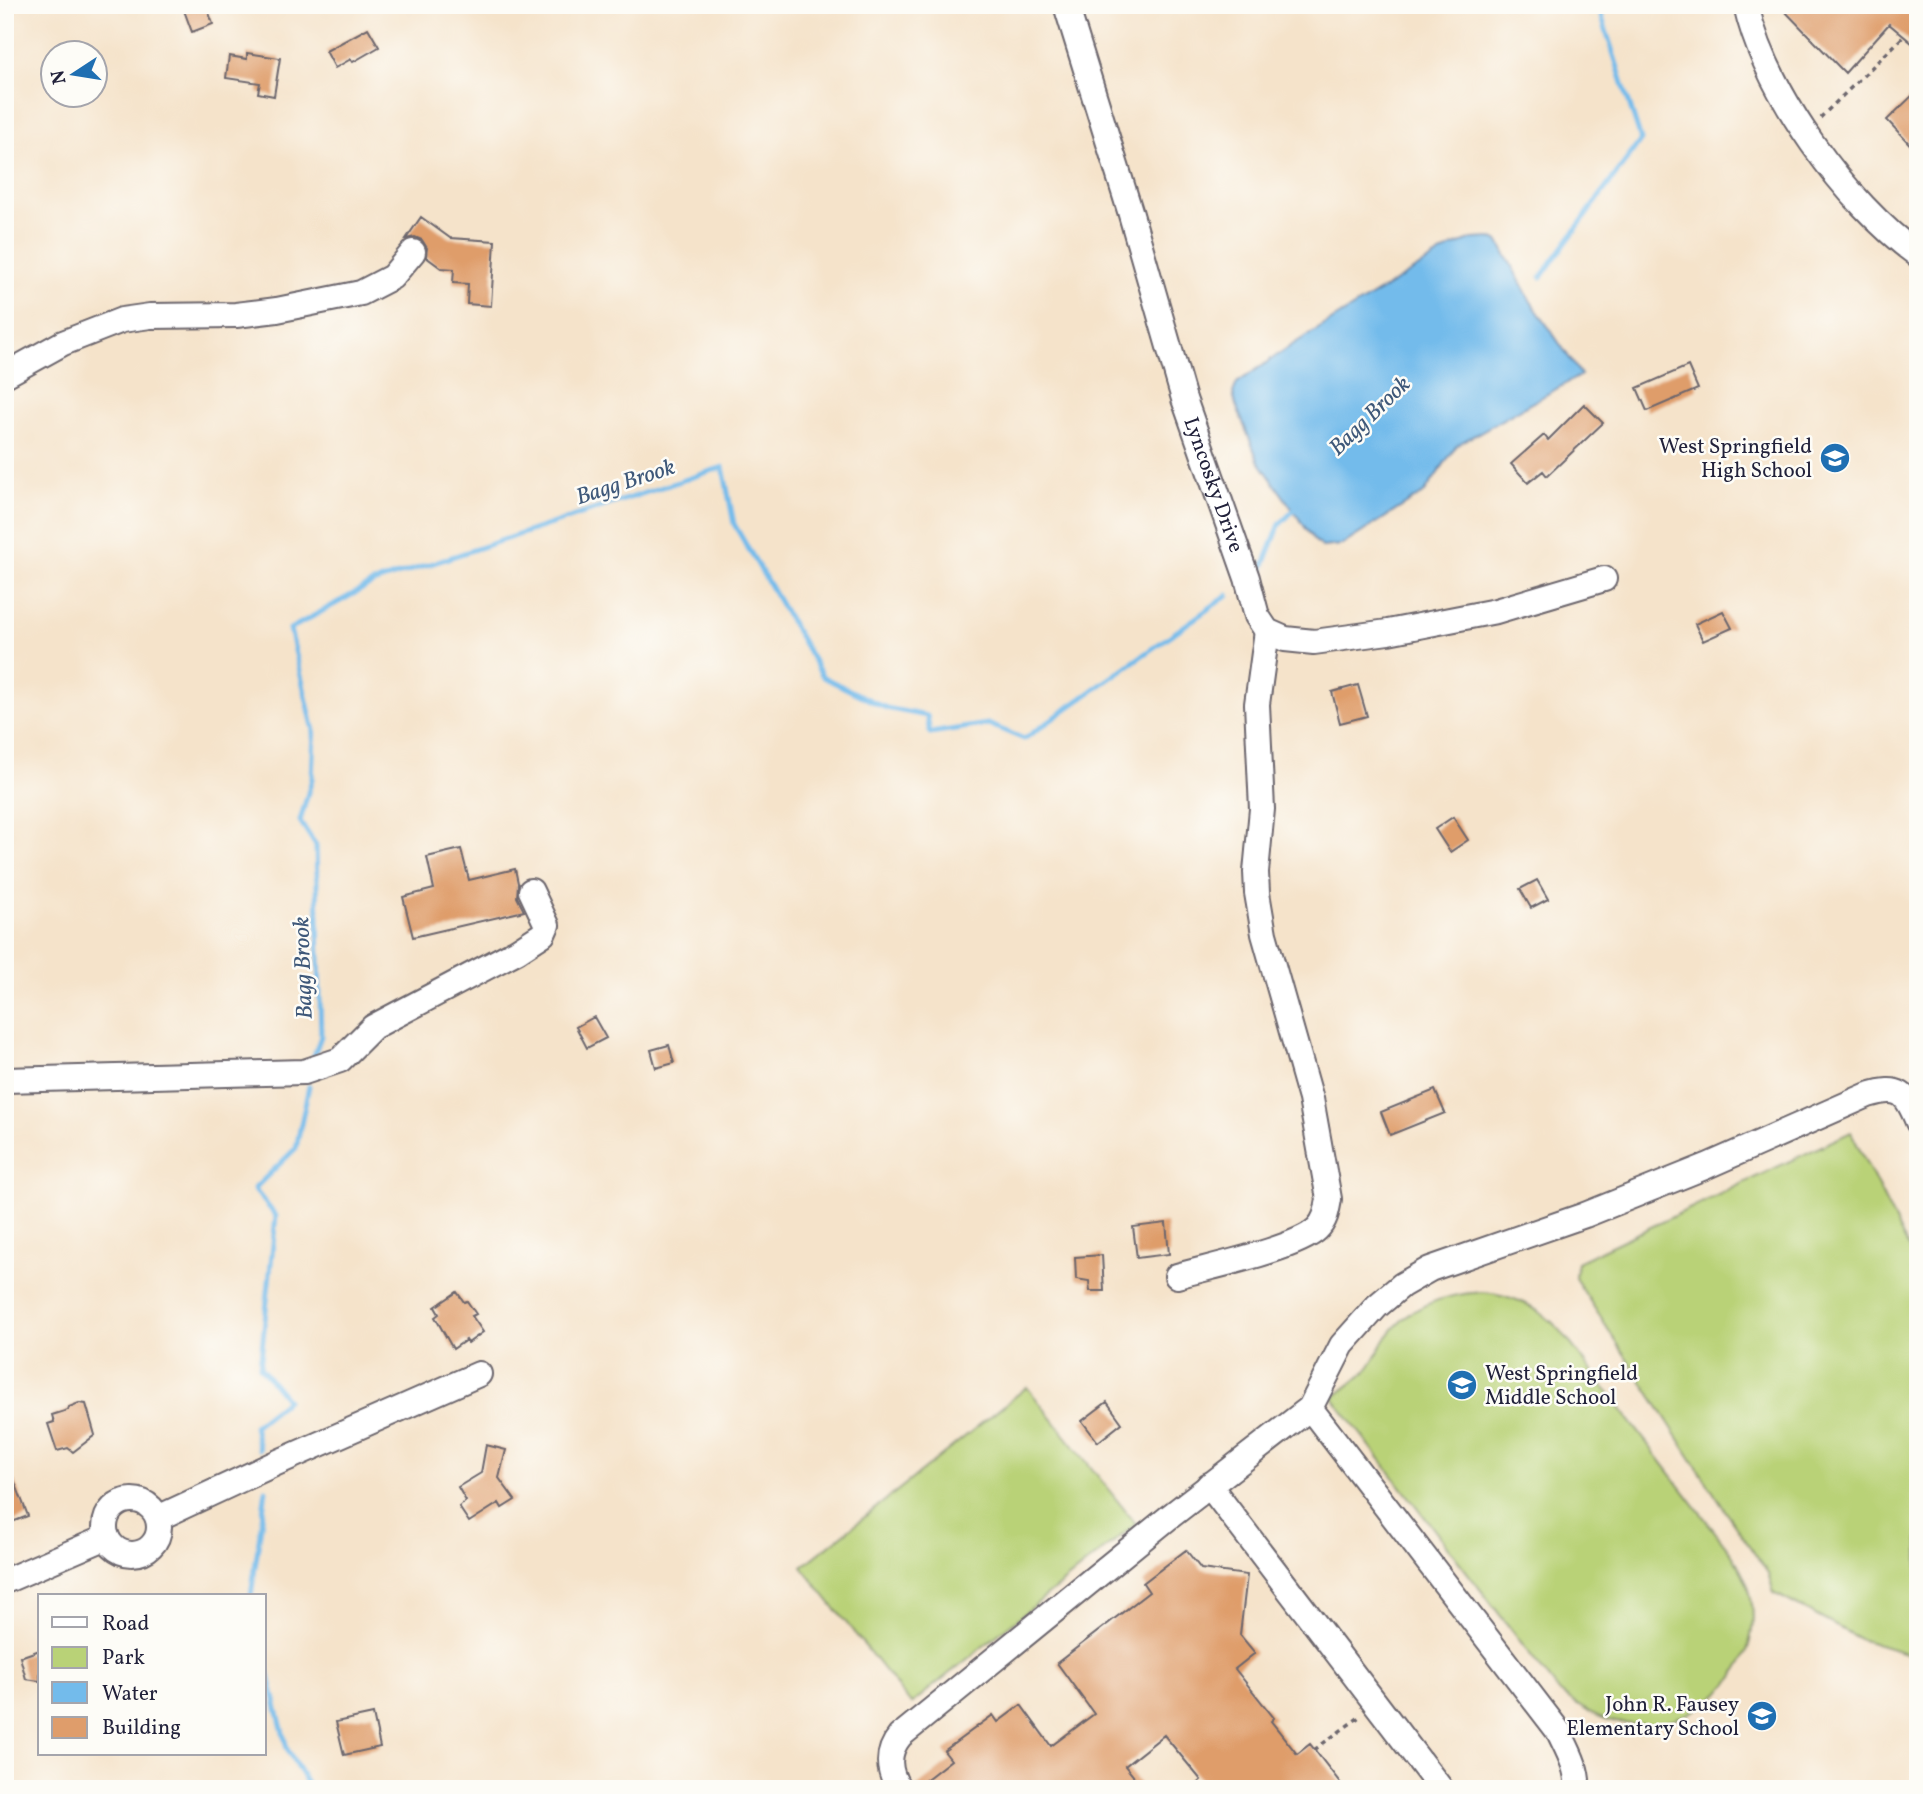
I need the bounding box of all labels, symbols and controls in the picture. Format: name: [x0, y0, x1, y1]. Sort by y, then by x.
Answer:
north arrow: [38, 38, 108, 108]
text: N: [45, 67, 73, 87]
water label: Bagg Brook: [1322, 369, 1419, 464]
street label: Lyncosky Drive: [1176, 413, 1250, 557]
place label: West Springfield High School: [1659, 433, 1812, 486]
school or university icon: West Springfield High School: [1818, 441, 1852, 475]
water label: Bagg Brook: [572, 452, 680, 514]
water label: Bagg Brook: [286, 916, 322, 1020]
place label: West Springfield Middle School: [1485, 1360, 1638, 1413]
school or university icon: West Springfield Middle School: [1445, 1368, 1479, 1402]
legend: [38, 1594, 266, 1756]
text: Road: [102, 1610, 149, 1639]
text: Park: [102, 1644, 145, 1673]
text: Water: [102, 1680, 158, 1709]
place label: John R. Fausey Elementary School: [1566, 1691, 1740, 1744]
school or university icon: John R. Fausey Elementary School: [1745, 1699, 1779, 1733]
text: Building: [102, 1714, 181, 1743]

